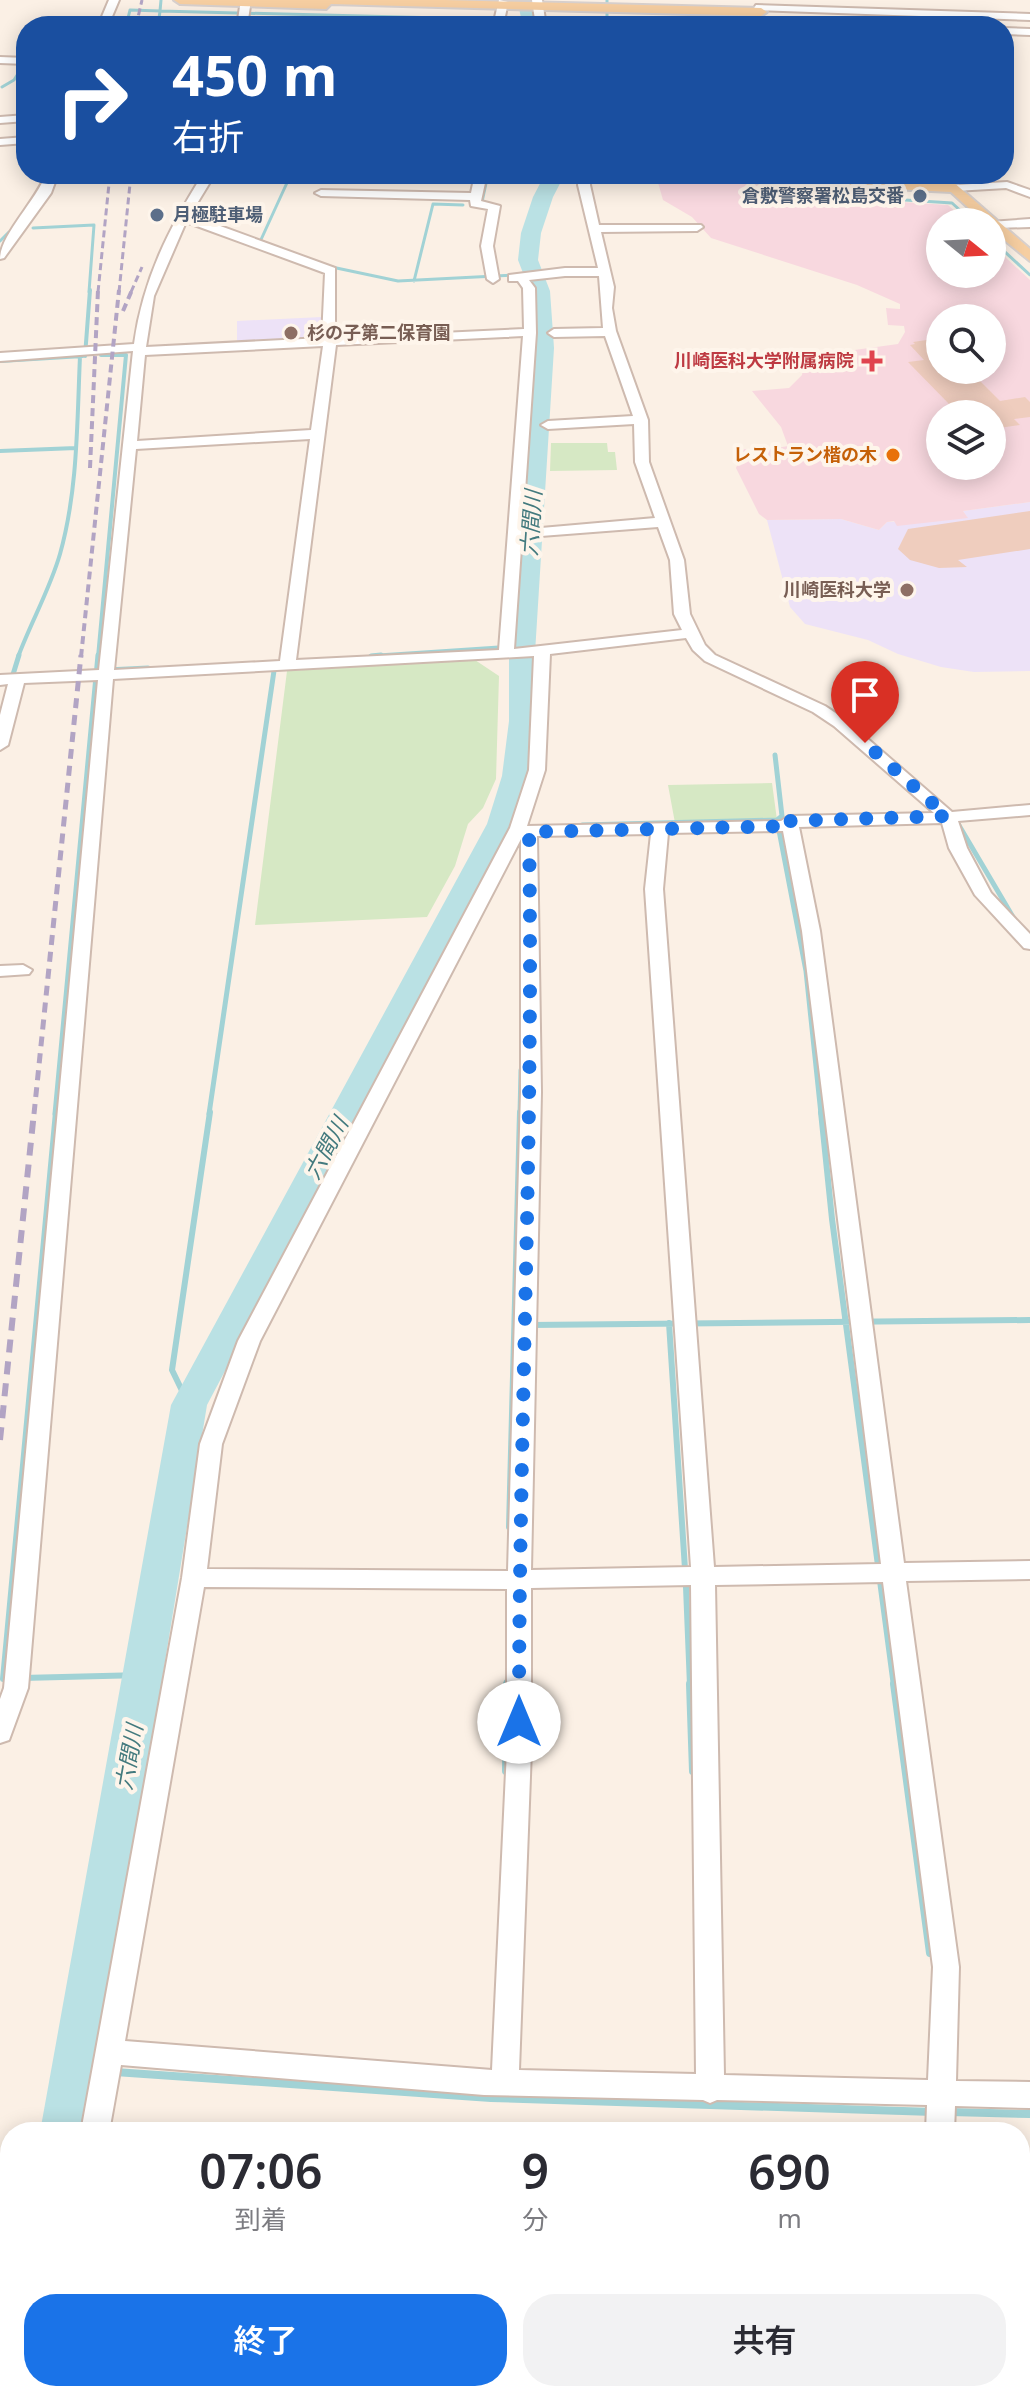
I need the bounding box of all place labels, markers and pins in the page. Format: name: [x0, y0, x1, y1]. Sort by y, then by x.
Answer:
place label: 倉敷警察署松島交番: [742, 183, 904, 207]
marker: 倉敷警察署松島交番: [911, 187, 929, 205]
place label: 月極駐車場: [173, 202, 263, 226]
marker: 月極駐車場: [148, 206, 166, 224]
place label: 杉の子第二保育園: [307, 320, 451, 344]
marker: 杉の子第二保育園: [282, 324, 300, 342]
place label: 川崎医科大学附属病院: [674, 348, 854, 372]
marker: 川崎医科大学附属病院: [861, 350, 883, 372]
place label: レストラン楷の木: [733, 442, 877, 466]
marker: レストラン楷の木: [884, 446, 902, 464]
place label: 川崎医科大学: [783, 577, 891, 601]
marker: 川崎医科大学: [898, 581, 916, 599]
pin: [831, 661, 899, 743]

